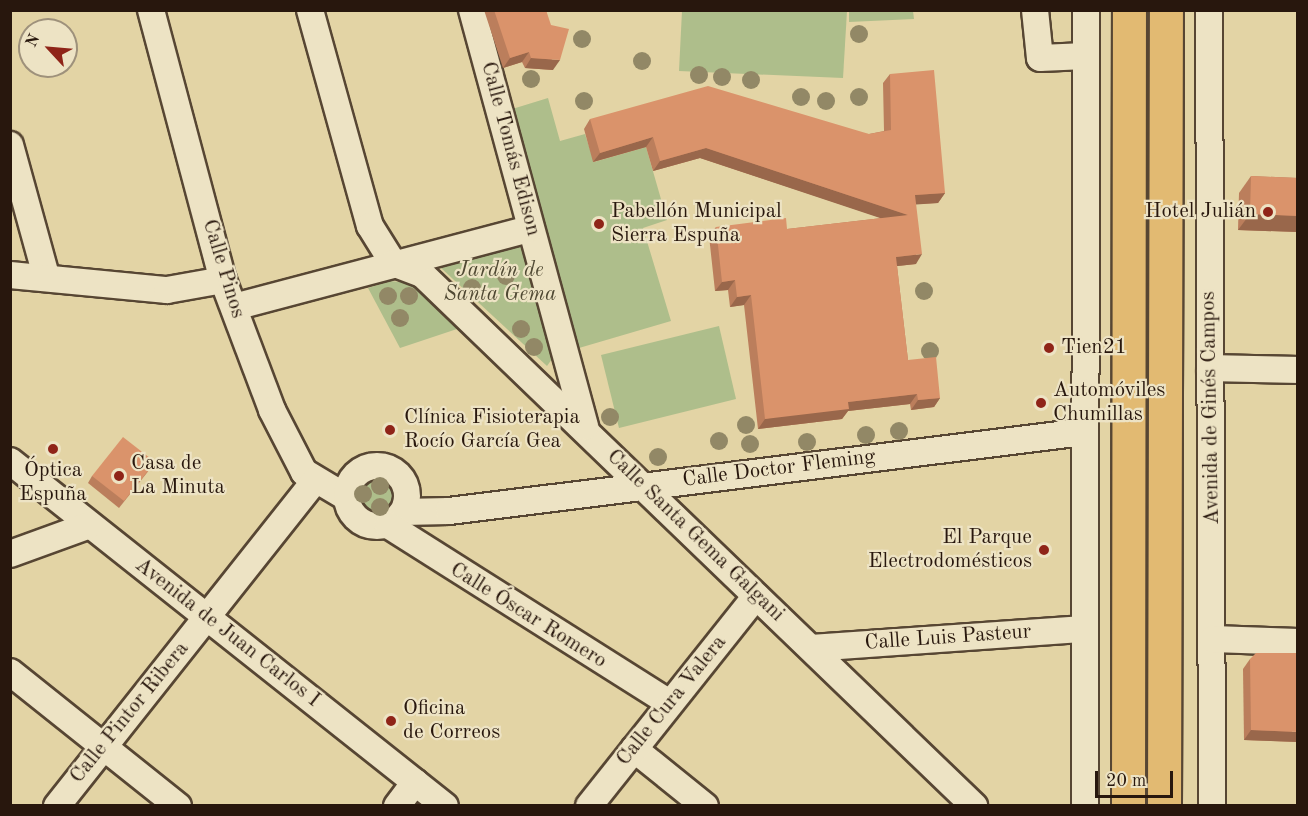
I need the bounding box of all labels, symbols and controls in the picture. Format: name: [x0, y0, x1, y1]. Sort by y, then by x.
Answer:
north arrow: [18, 18, 78, 78]
text: N: [24, 32, 43, 50]
street label: Calle Tomás Edison: [475, 59, 545, 239]
place label: Pabellón Municipal Sierra Espuña: [611, 199, 782, 249]
place label: Hotel Julián: [1145, 199, 1256, 225]
marker: Hotel Julián: [1261, 205, 1275, 219]
street label: Calle Pinos: [196, 216, 250, 322]
marker: Pabellón Municipal Sierra Espuña: [592, 217, 606, 231]
park label: Jardín de Santa Gema: [444, 258, 556, 308]
street label: Avenida de Ginés Campos: [1196, 291, 1226, 525]
place label: Tien21: [1061, 335, 1127, 361]
marker: Tien21: [1042, 341, 1056, 355]
place label: Automóviles Chumillas: [1053, 378, 1165, 428]
marker: Automóviles Chumillas: [1034, 396, 1048, 410]
place label: Clínica Fisioterapia Rocío García Gea: [404, 405, 580, 455]
marker: Clínica Fisioterapia Rocío García Gea: [381, 421, 399, 439]
marker: Óptica Espuña: [46, 442, 60, 456]
street label: Calle Santa Gema Galgani: [601, 445, 789, 627]
street label: Calle Doctor Fleming: [681, 445, 877, 493]
place label: Casa de La Minuta: [131, 451, 225, 501]
place label: Óptica Espuña: [19, 458, 87, 508]
marker: Casa de La Minuta: [112, 469, 126, 483]
place label: El Parque Electrodomésticos: [868, 525, 1032, 575]
marker: El Parque Electrodomésticos: [1037, 543, 1051, 557]
street label: Avenida de Juan Carlos I: [130, 553, 324, 713]
street label: Calle Óscar Romero: [445, 558, 611, 674]
street label: Calle Luis Pasteur: [864, 620, 1032, 656]
street label: Calle Cura Valera: [612, 631, 732, 771]
street label: Calle Pintor Ribera: [65, 637, 195, 789]
place label: Oficina de Correos: [403, 696, 500, 746]
marker: Oficina de Correos: [384, 714, 398, 728]
scale bar: [1098, 759, 1176, 797]
text: 20 m: [1106, 772, 1146, 790]

